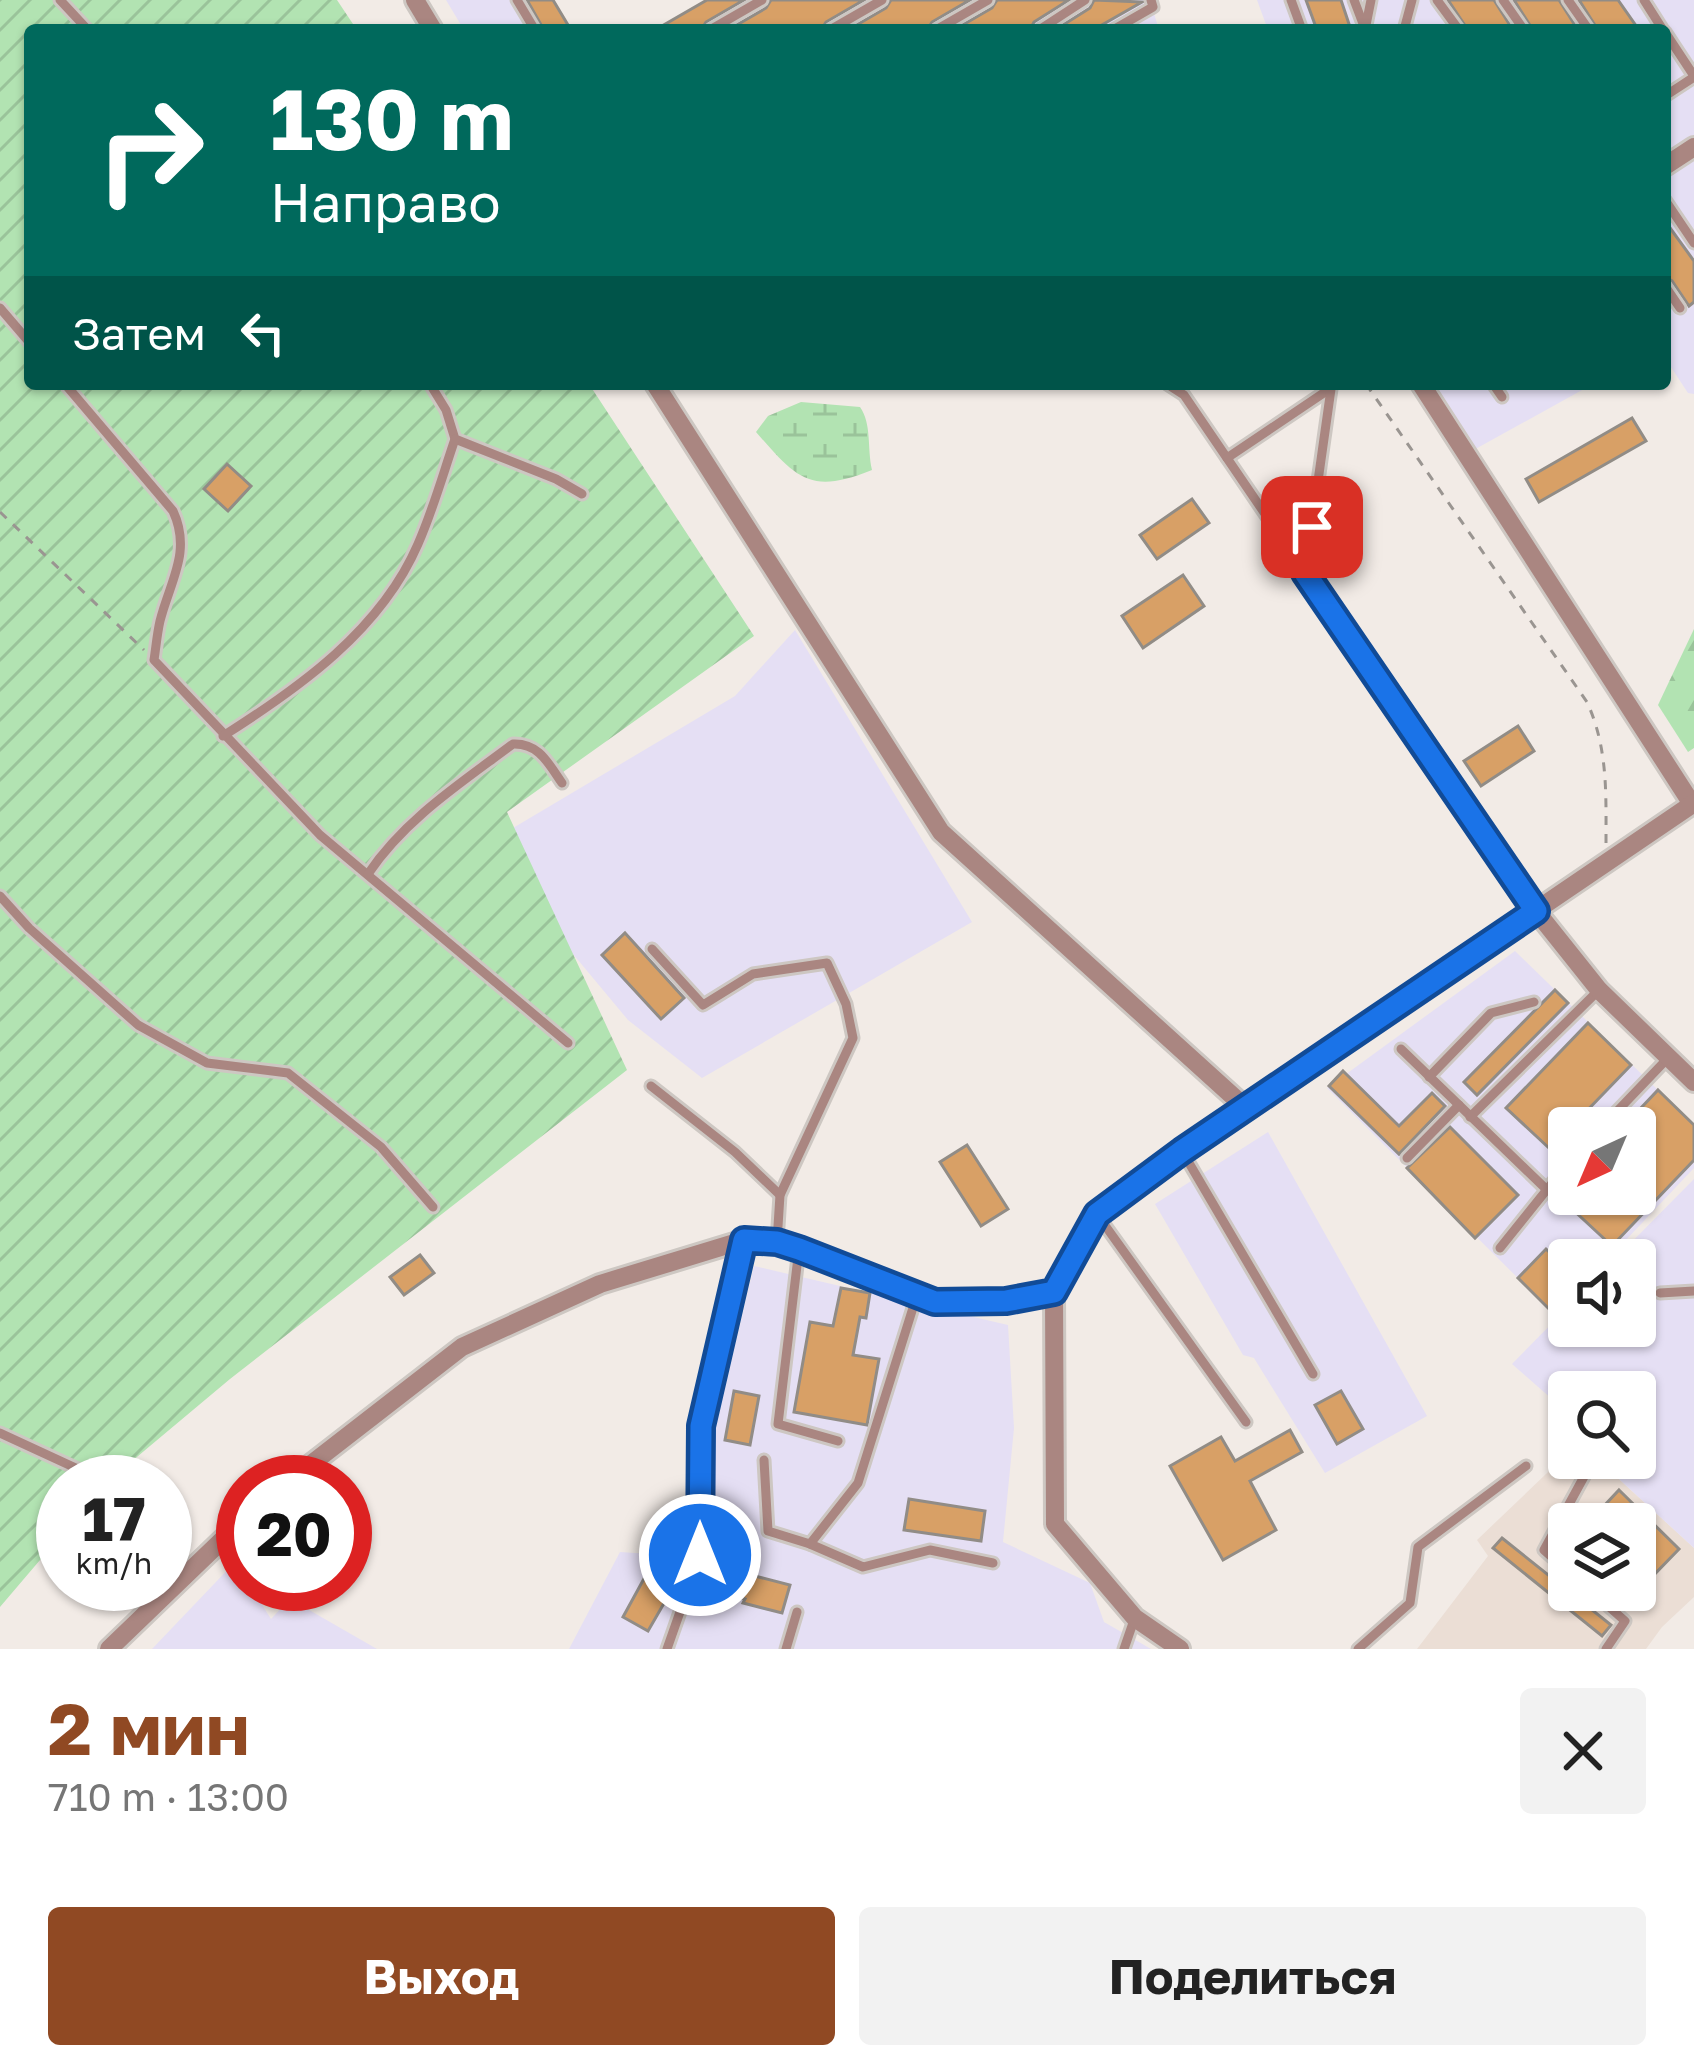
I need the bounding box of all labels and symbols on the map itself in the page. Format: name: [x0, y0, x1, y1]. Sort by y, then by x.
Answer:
pin: [1261, 476, 1363, 578]
north arrow: [1548, 1107, 1656, 1215]
speed limit sign: 20: [216, 1455, 372, 1611]
position arrow: [637, 1492, 763, 1618]

